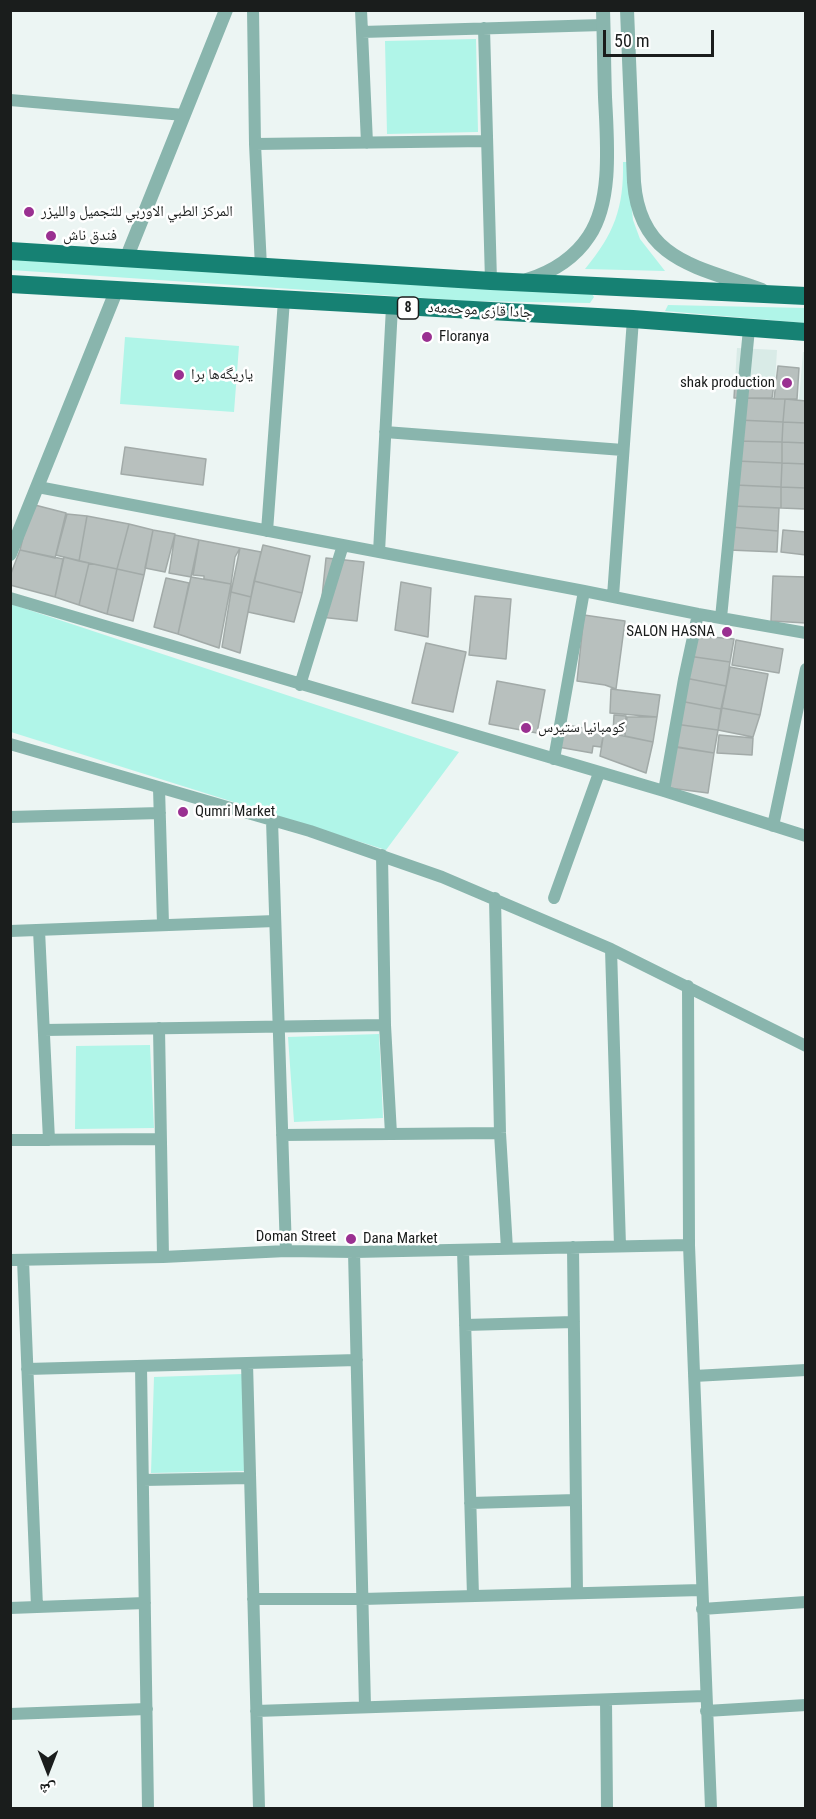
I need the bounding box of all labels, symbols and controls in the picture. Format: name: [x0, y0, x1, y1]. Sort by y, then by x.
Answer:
scale bar: [606, 18, 717, 56]
text: 50 m: [614, 30, 649, 51]
place label: المركز الطبي الاوربي للتجميل والليزر: [41, 203, 233, 221]
marker: المركز الطبي الاوربي للتجميل والليزر: [22, 205, 36, 219]
place label: فندق ناش: [63, 227, 117, 245]
marker: فندق ناش: [44, 229, 58, 243]
road number: 8: [398, 297, 418, 319]
street label: جادا قازی موحەمەد: [427, 299, 533, 323]
place label: Floranya: [439, 328, 489, 346]
marker: Floranya: [420, 330, 434, 344]
place label: یاریگەها برا: [191, 366, 253, 384]
marker: یاریگەها برا: [172, 368, 186, 382]
place label: shak production: [680, 374, 775, 392]
marker: shak production: [780, 376, 794, 390]
place label: SALON HASNA: [626, 623, 715, 641]
marker: SALON HASNA: [720, 625, 734, 639]
place label: كومبانيا ستيرس: [538, 719, 625, 737]
marker: كومبانيا ستيرس: [519, 721, 533, 735]
place label: Qumri Market: [195, 803, 275, 821]
marker: Qumri Market: [176, 805, 190, 819]
street label: Doman Street: [256, 1228, 336, 1246]
place label: Dana Market: [363, 1230, 438, 1248]
marker: Dana Market: [344, 1232, 358, 1246]
north arrow: [18, 1741, 78, 1801]
text: ش: [40, 1780, 57, 1799]

